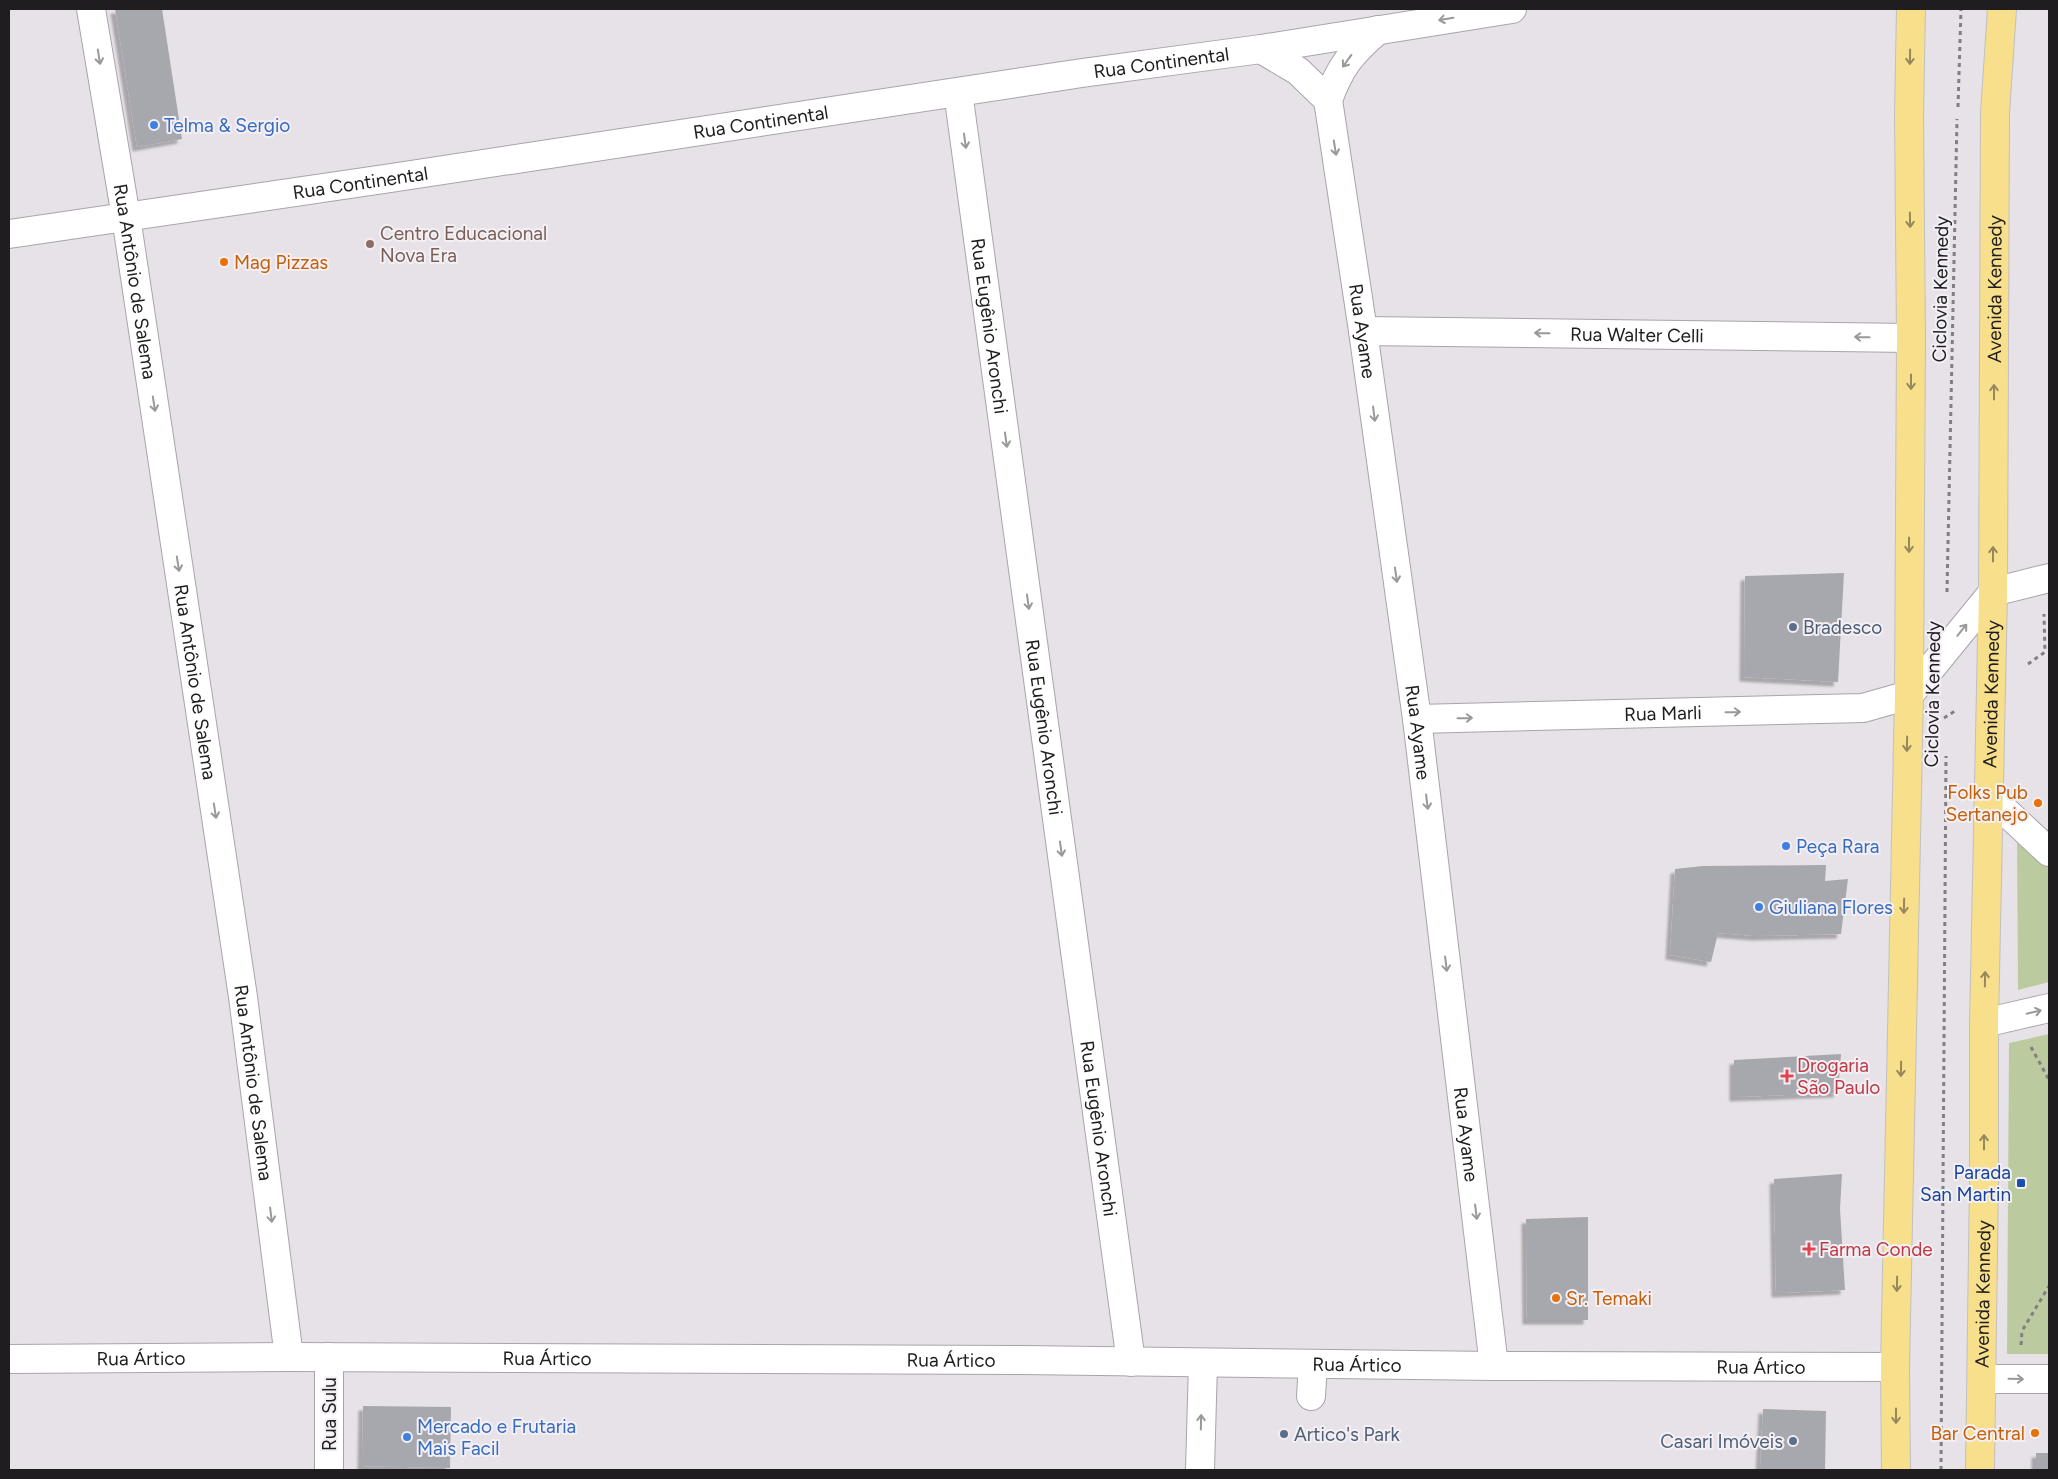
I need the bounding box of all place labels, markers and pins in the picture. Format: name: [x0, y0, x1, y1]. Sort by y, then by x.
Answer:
place label: Telma & Sergio: [164, 114, 290, 137]
marker: Telma & Sergio: [148, 119, 160, 131]
place label: Centro Educacional Nova Era: [380, 222, 547, 267]
marker: Centro Educacional Nova Era: [364, 238, 376, 250]
place label: Mag Pizzas: [234, 251, 328, 274]
marker: Mag Pizzas: [218, 256, 230, 268]
place label: Bradesco: [1803, 616, 1882, 639]
marker: Bradesco: [1787, 621, 1799, 633]
place label: Folks Pub Sertanejo: [1946, 781, 2028, 826]
marker: Folks Pub Sertanejo: [2032, 797, 2044, 809]
place label: Peça Rara: [1796, 835, 1880, 858]
marker: Peça Rara: [1780, 840, 1792, 852]
place label: Giuliana Flores: [1769, 896, 1893, 919]
marker: Giuliana Flores: [1753, 901, 1765, 913]
place label: Drogaria São Paulo: [1797, 1054, 1880, 1099]
marker: Drogaria São Paulo: [1781, 1070, 1793, 1082]
place label: Parada San Martin: [1920, 1161, 2011, 1206]
marker: Parada San Martin: [2015, 1177, 2027, 1189]
place label: Farma Conde: [1819, 1238, 1933, 1261]
marker: Farma Conde: [1803, 1243, 1815, 1255]
place label: Sr. Temaki: [1566, 1287, 1652, 1310]
marker: Sr. Temaki: [1550, 1292, 1562, 1304]
place label: Mercado e Frutaria Mais Facil: [417, 1415, 576, 1460]
place label: Bar Central: [1930, 1422, 2025, 1445]
place label: Artico's Park: [1294, 1423, 1400, 1446]
marker: Bar Central: [2029, 1427, 2041, 1439]
marker: Artico's Park: [1278, 1428, 1290, 1440]
place label: Casari Imóveis: [1660, 1430, 1783, 1453]
marker: Mercado e Frutaria Mais Facil: [401, 1431, 413, 1443]
marker: Casari Imóveis: [1787, 1435, 1799, 1447]

